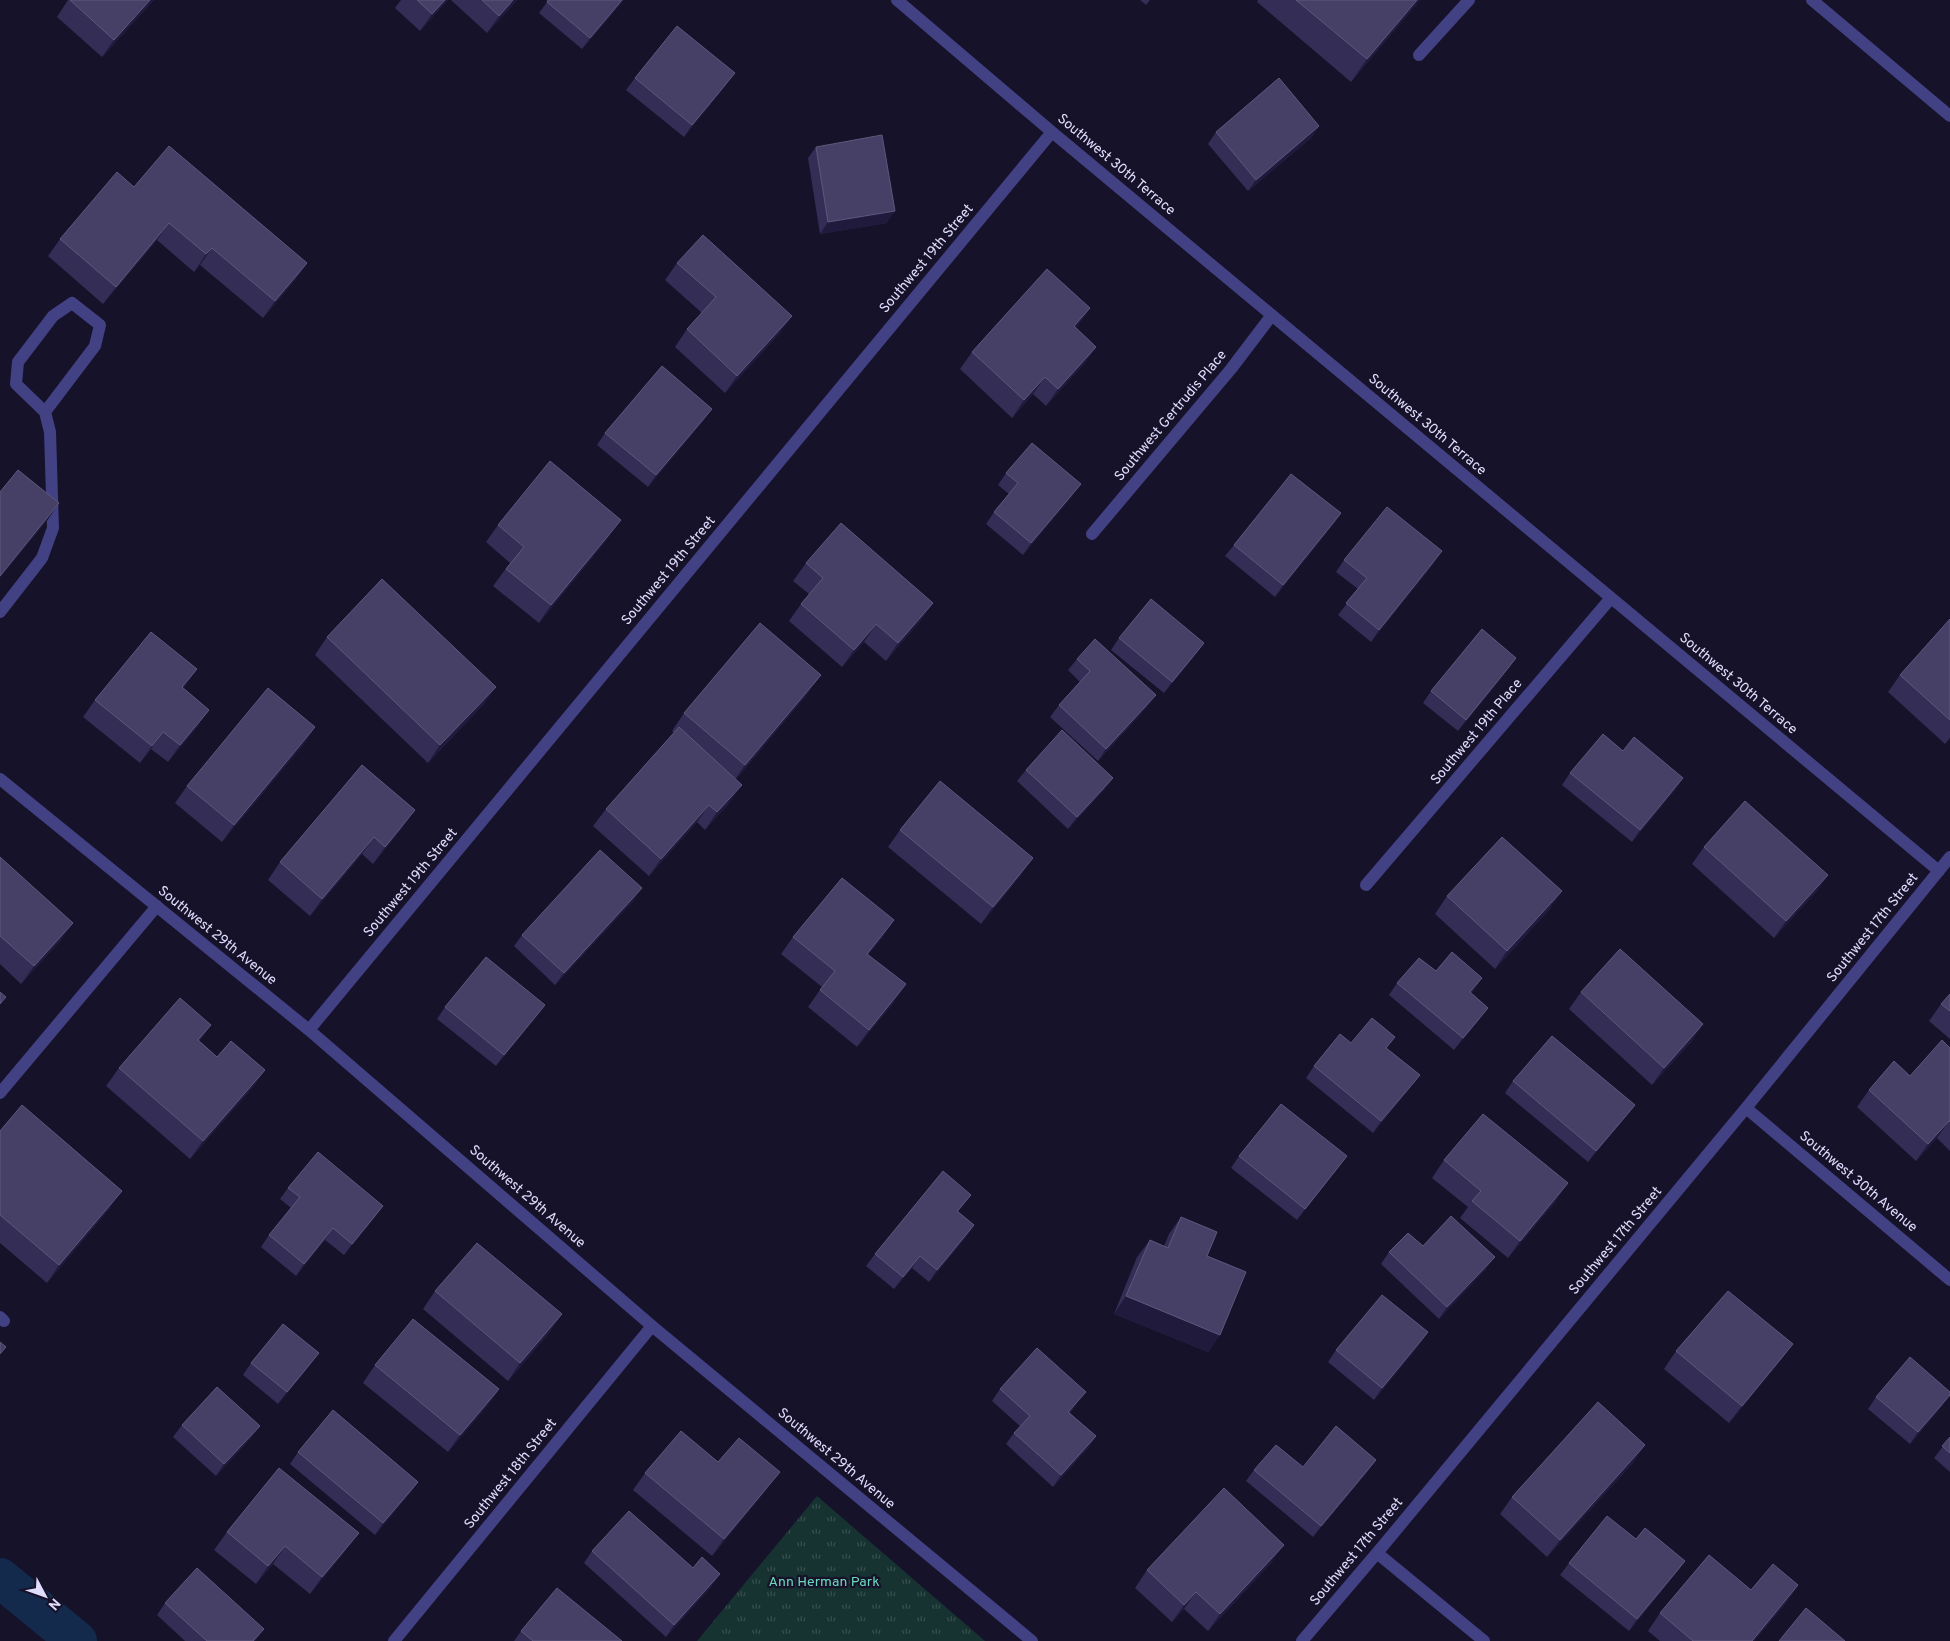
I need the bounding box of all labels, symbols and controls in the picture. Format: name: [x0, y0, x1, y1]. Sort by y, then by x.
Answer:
street label: Southwest 30th Terrace: [1053, 111, 1179, 219]
street label: Southwest 19th Street: [876, 201, 978, 317]
street label: Southwest Gertrudis Place: [1111, 347, 1231, 485]
street label: Southwest 30th Terrace: [1364, 371, 1490, 479]
street label: Southwest 19th Street: [618, 513, 720, 629]
street label: Southwest 30th Terrace: [1675, 630, 1801, 738]
street label: Southwest 19th Place: [1428, 675, 1526, 789]
street label: Southwest 19th Street: [360, 825, 462, 941]
street label: Southwest 17th Street: [1824, 870, 1922, 986]
street label: Southwest 29th Avenue: [154, 883, 280, 989]
street label: Southwest 30th Avenue: [1796, 1128, 1920, 1236]
street label: Southwest 29th Avenue: [465, 1142, 589, 1252]
street label: Southwest 17th Street: [1566, 1184, 1666, 1298]
street label: Southwest 29th Avenue: [774, 1405, 898, 1513]
street label: Southwest 18th Street: [461, 1415, 561, 1533]
street label: Southwest 17th Street: [1307, 1495, 1407, 1609]
north arrow: [20, 1571, 70, 1621]
park label: Ann Herman Park: [768, 1574, 880, 1591]
text: N: [44, 1594, 63, 1613]

